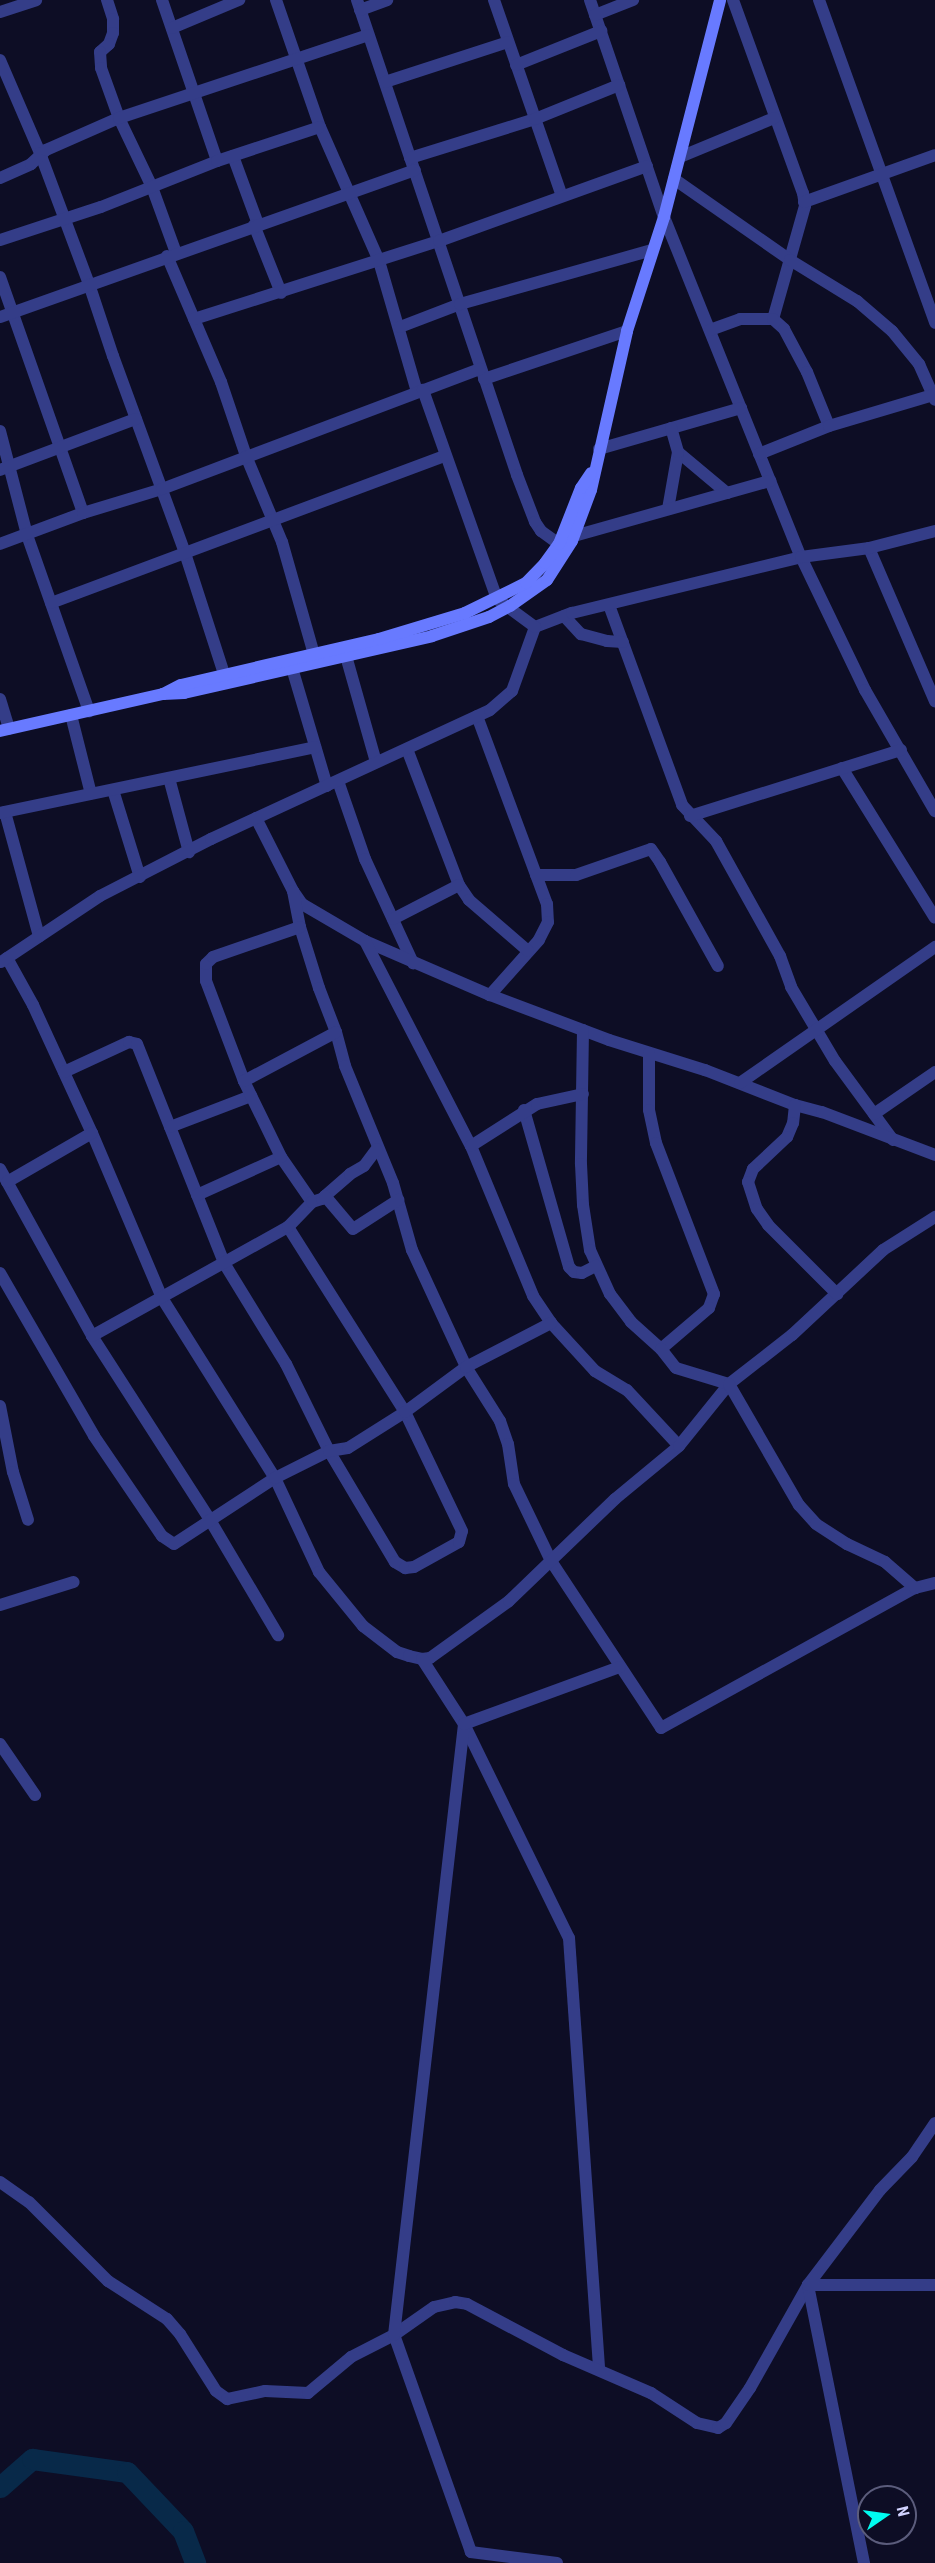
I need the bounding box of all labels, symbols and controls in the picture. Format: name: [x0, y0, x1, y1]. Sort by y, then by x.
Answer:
north arrow: [857, 2485, 917, 2545]
text: N: [893, 2504, 913, 2518]

